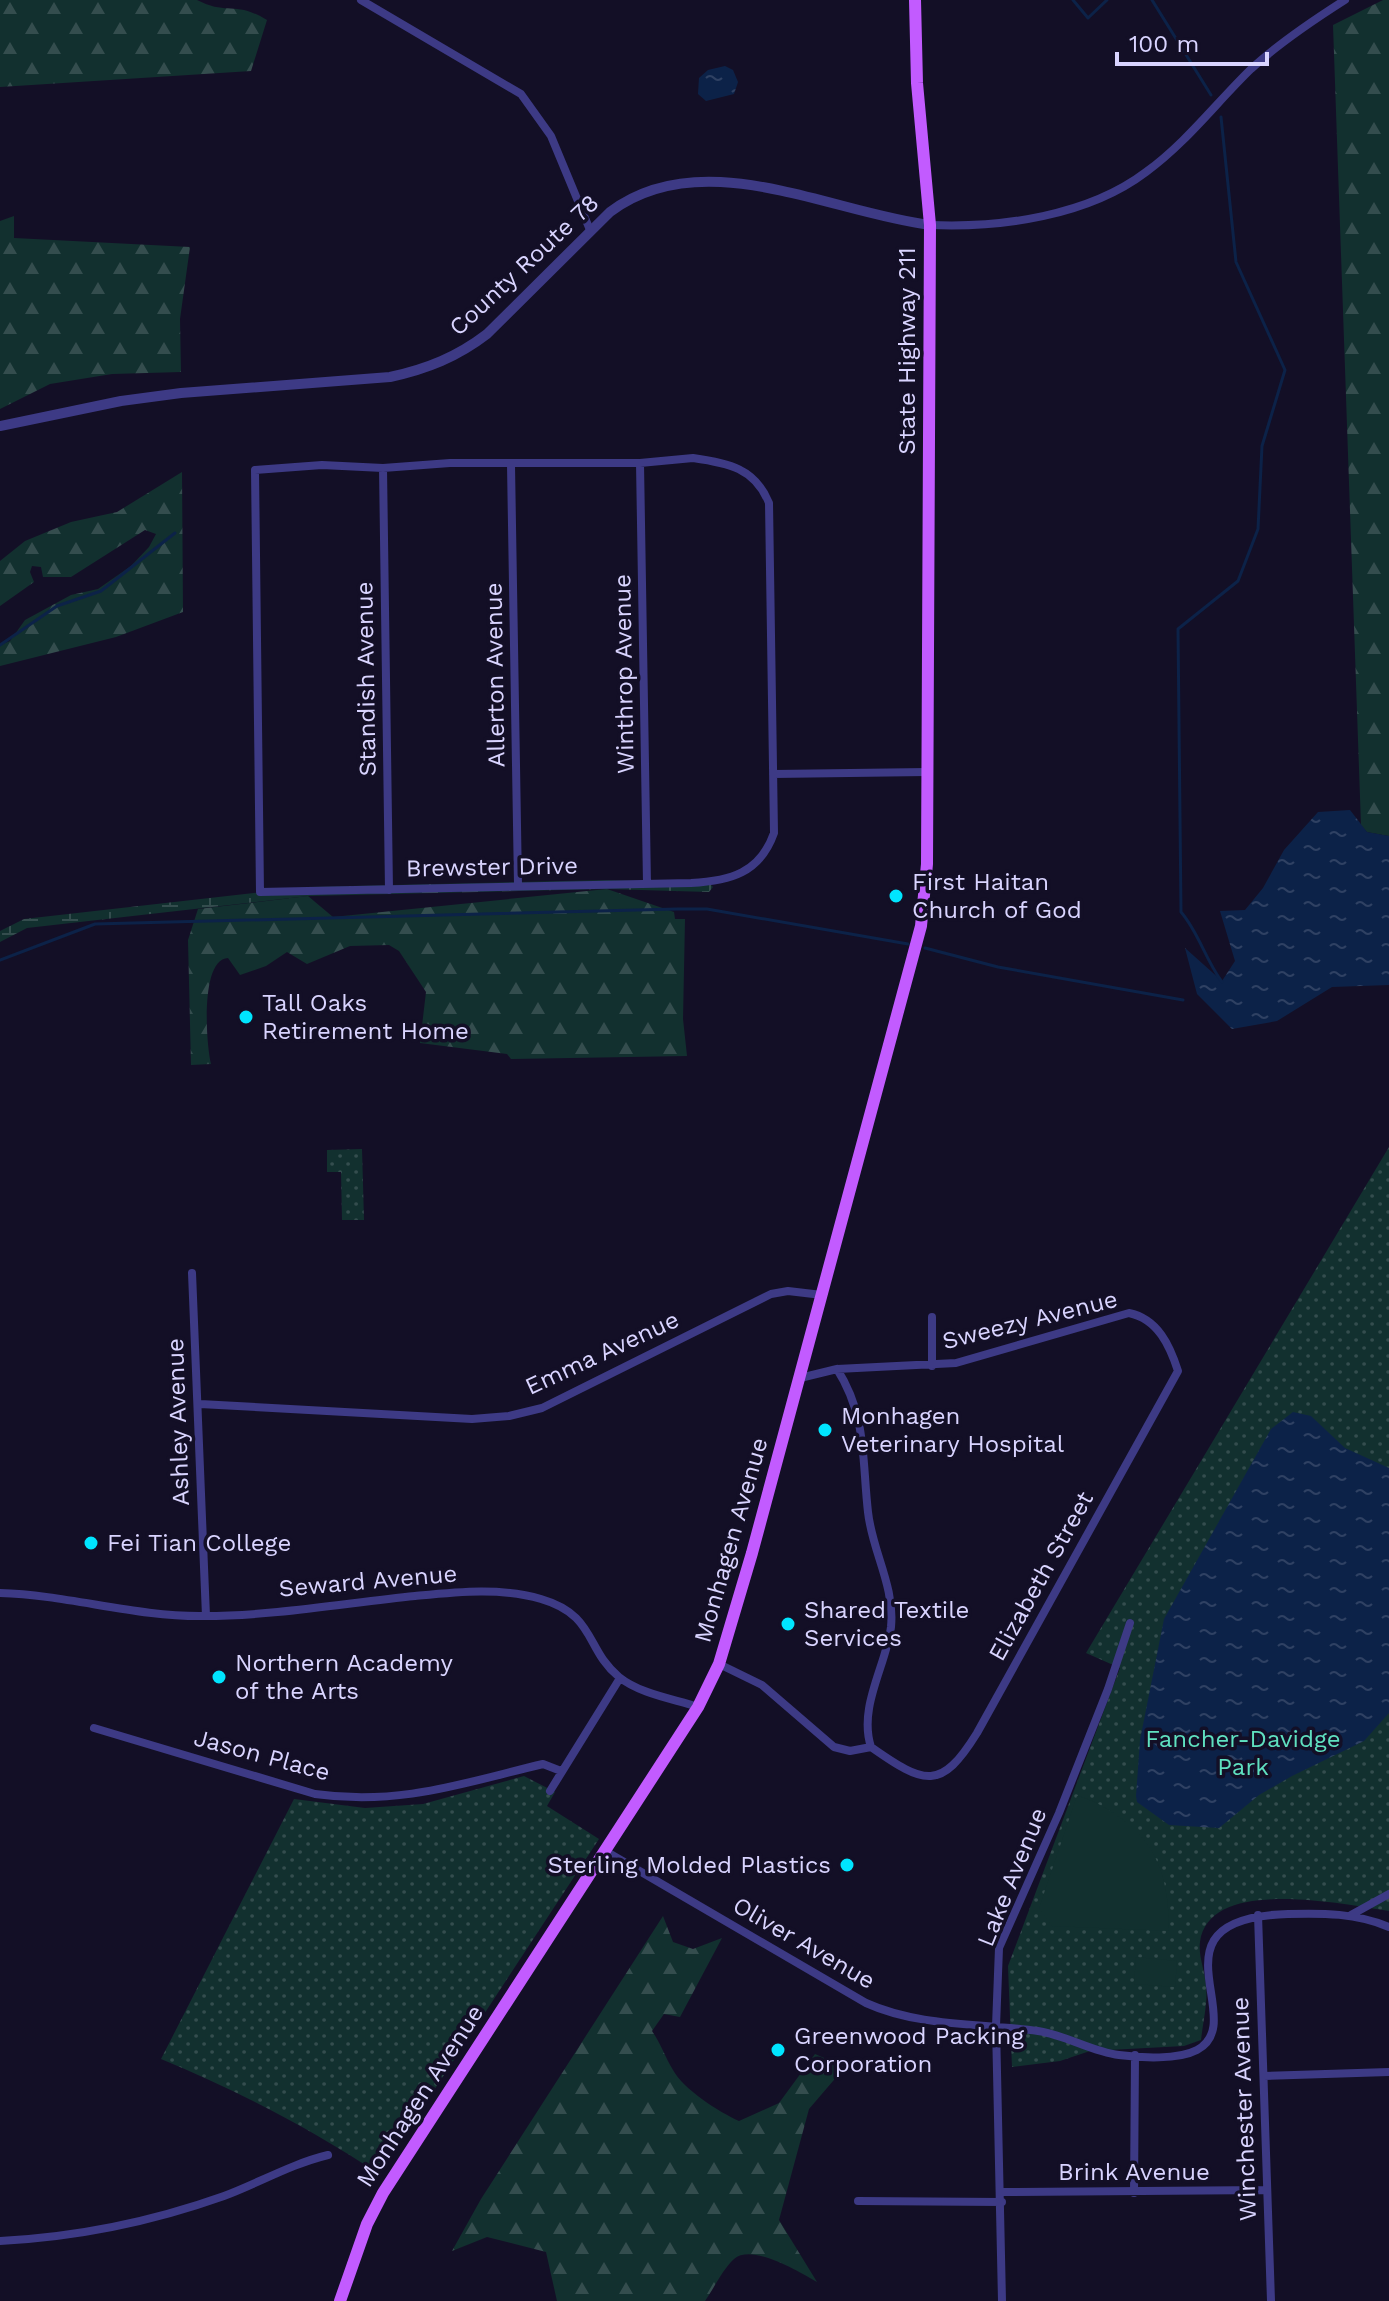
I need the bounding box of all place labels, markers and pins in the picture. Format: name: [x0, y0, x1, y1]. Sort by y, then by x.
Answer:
place label: First Haitan Church of God: [912, 868, 1082, 924]
marker: First Haitan Church of God: [887, 887, 905, 905]
place label: Tall Oaks Retirement Home: [262, 989, 469, 1045]
marker: Tall Oaks Retirement Home: [237, 1008, 255, 1026]
place label: Monhagen Veterinary Hospital: [841, 1402, 1065, 1458]
marker: Monhagen Veterinary Hospital: [816, 1421, 834, 1439]
place label: Fei Tian College: [107, 1529, 291, 1557]
marker: Fei Tian College: [82, 1534, 100, 1552]
place label: Shared Textile Services: [804, 1596, 969, 1652]
marker: Shared Textile Services: [779, 1615, 797, 1633]
place label: Northern Academy of the Arts: [235, 1649, 454, 1705]
marker: Northern Academy of the Arts: [210, 1668, 228, 1686]
place label: Sterling Molded Plastics: [547, 1851, 831, 1879]
marker: Sterling Molded Plastics: [838, 1856, 856, 1874]
place label: Greenwood Packing Corporation: [794, 2022, 1024, 2078]
marker: Greenwood Packing Corporation: [769, 2041, 787, 2059]

